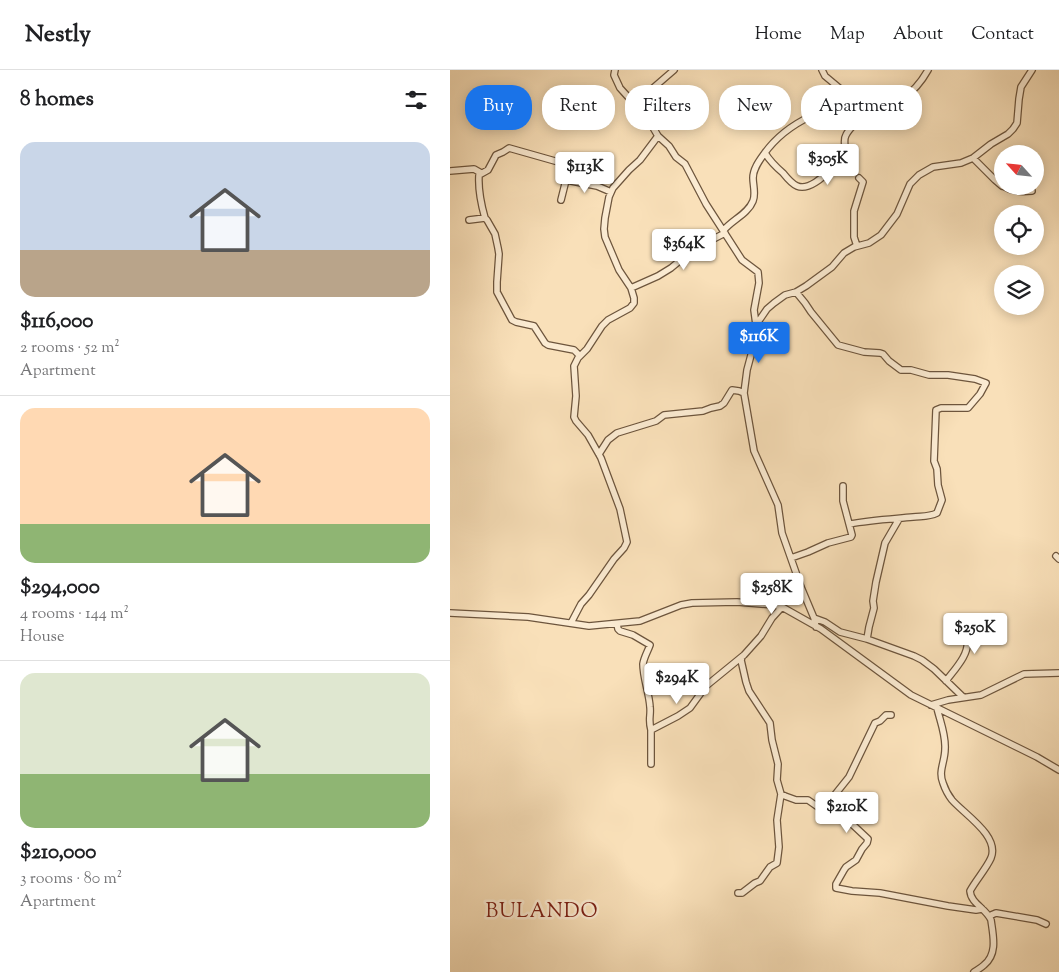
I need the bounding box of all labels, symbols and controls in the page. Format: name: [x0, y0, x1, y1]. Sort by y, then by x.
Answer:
text: Nestly: [25, 18, 91, 52]
text: Home: [755, 22, 802, 48]
text: Map: [830, 22, 865, 48]
text: About: [893, 22, 943, 48]
text: Contact: [971, 22, 1034, 48]
text: 8 homes: [20, 85, 94, 115]
chip: Buy: [465, 85, 532, 130]
chip: Rent: [542, 85, 615, 130]
chip: Filters: [625, 85, 709, 130]
chip: New: [719, 85, 791, 130]
chip: Apartment: [801, 85, 922, 130]
icon: filters: [402, 86, 430, 114]
pin: $305K: [793, 144, 863, 186]
north arrow: [994, 145, 1044, 195]
map controls: [994, 145, 1044, 315]
text: $305K: [808, 148, 848, 171]
pin: $113K: [550, 152, 620, 194]
text: $113K: [566, 156, 604, 179]
icon: home: [180, 175, 270, 265]
button: locate: [994, 205, 1044, 255]
pin: $364K: [649, 228, 719, 271]
text: $364K: [663, 233, 705, 256]
button: layers: [994, 265, 1044, 315]
text: $116,000: [20, 307, 93, 337]
pin: $116K: [724, 322, 794, 364]
text: $116K: [740, 326, 778, 349]
text: 2 rooms · 52 m²: [20, 337, 120, 360]
text: Apartment: [20, 360, 96, 383]
icon: home: [180, 440, 270, 530]
pin: $258K: [737, 572, 807, 615]
text: $294,000: [20, 573, 100, 603]
text: $258K: [751, 577, 793, 600]
text: 4 rooms · 144 m²: [20, 603, 129, 626]
pin: $250K: [940, 612, 1010, 655]
text: $250K: [954, 617, 996, 640]
text: House: [20, 626, 64, 649]
pin: $294K: [642, 662, 712, 705]
text: $294K: [655, 667, 699, 690]
icon: home: [180, 705, 270, 795]
pin: $210K: [812, 792, 882, 834]
text: $210K: [826, 796, 868, 819]
text: $210,000: [20, 838, 96, 868]
text: 3 rooms · 80 m²: [20, 868, 122, 891]
text: Apartment: [20, 891, 96, 914]
district label: BULANDO: [485, 898, 599, 927]

